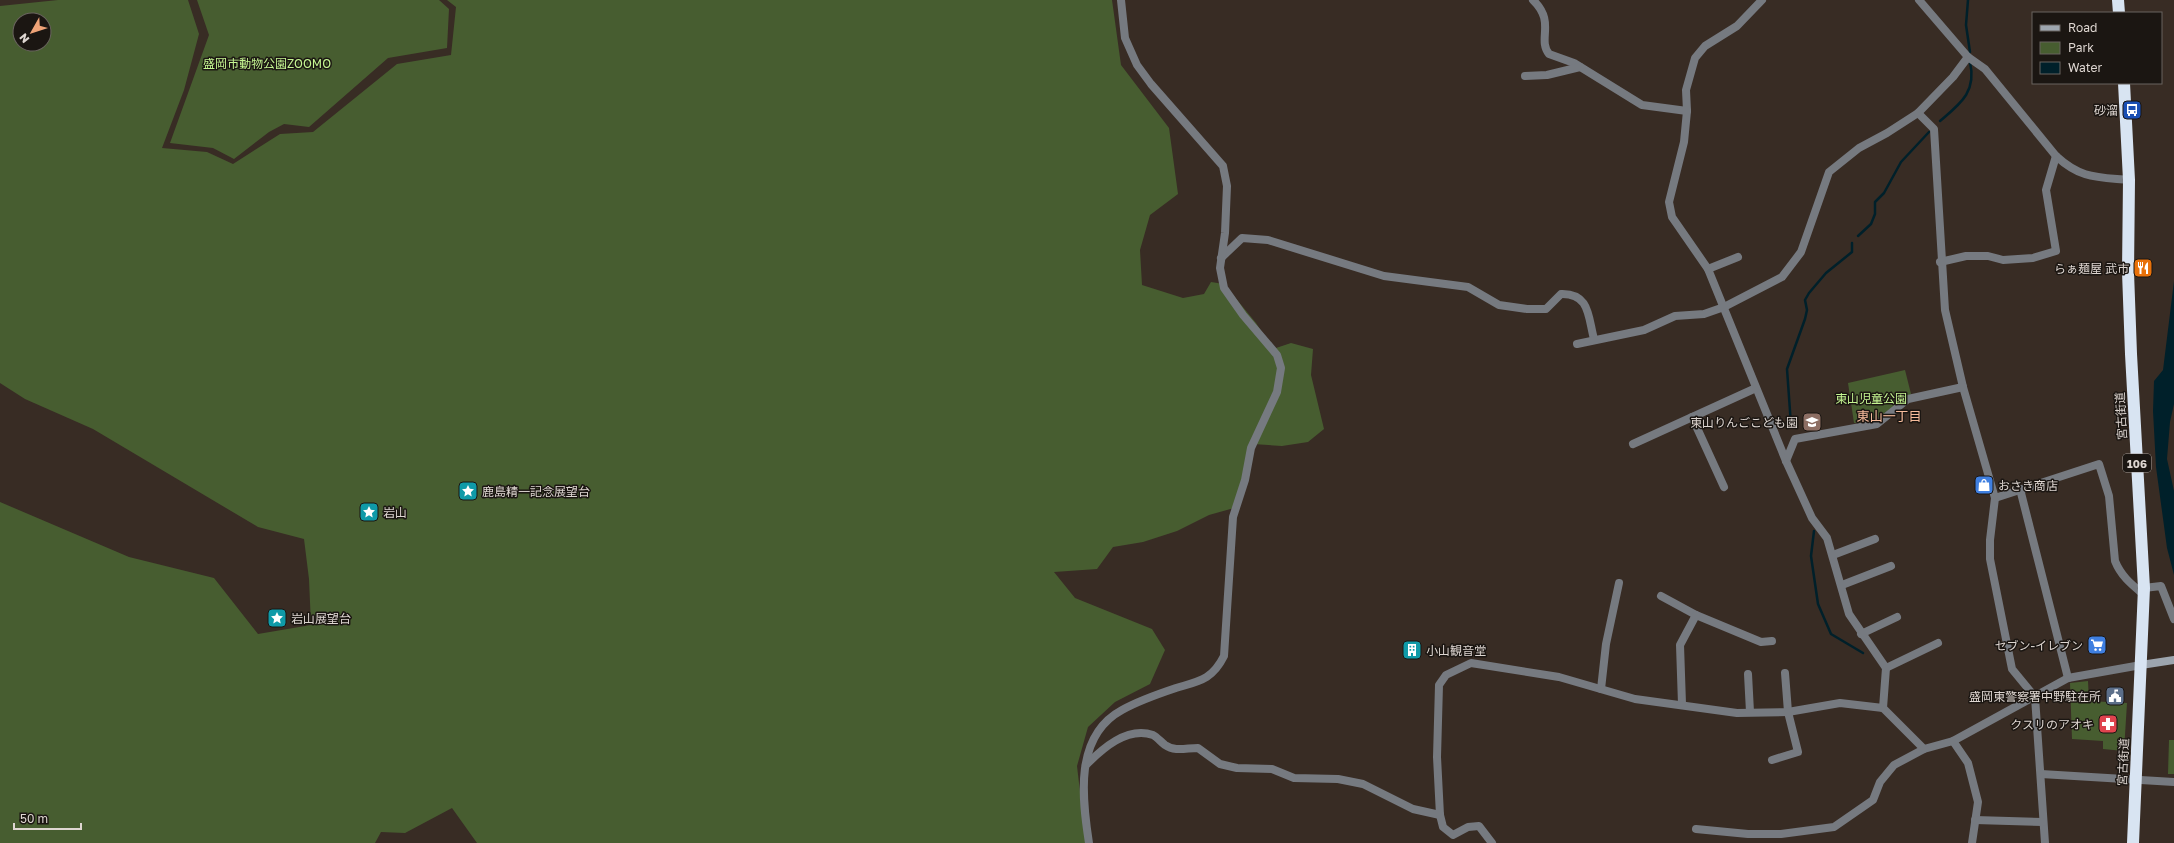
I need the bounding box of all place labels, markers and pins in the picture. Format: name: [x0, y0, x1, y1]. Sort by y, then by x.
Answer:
bus stop icon: 砂溜: [2121, 99, 2143, 121]
place label: 砂溜: [2094, 103, 2118, 118]
restaurant icon: らぁ麺屋 武市: [2132, 257, 2154, 279]
place label: らぁ麺屋 武市: [2054, 261, 2129, 276]
school or university icon: 東山りんごこども園: [1801, 411, 1823, 433]
place label: 東山りんごこども園: [1690, 415, 1798, 430]
shop icon: おさき商店: [1973, 474, 1995, 496]
place label: おさき商店: [1998, 478, 2058, 493]
place icon: 鹿島精一記念展望台: [457, 480, 479, 502]
place label: 鹿島精一記念展望台: [482, 484, 590, 499]
place icon: 岩山: [358, 501, 380, 523]
place label: 岩山: [383, 505, 407, 520]
place icon: 岩山展望台: [266, 607, 288, 629]
place label: 岩山展望台: [291, 611, 351, 626]
supermarket icon: セブン-イレブン: [2086, 634, 2108, 656]
place label: セブン-イレブン: [1994, 638, 2083, 653]
building icon: 小山観音堂: [1401, 639, 1423, 661]
place label: 小山観音堂: [1426, 643, 1486, 658]
public building icon: 盛岡東警察署中野駐在所: [2104, 685, 2126, 707]
place label: 盛岡東警察署中野駐在所: [1969, 689, 2101, 704]
pharmacy icon: クスリのアオキ: [2097, 713, 2119, 735]
place label: クスリのアオキ: [2010, 717, 2094, 732]

